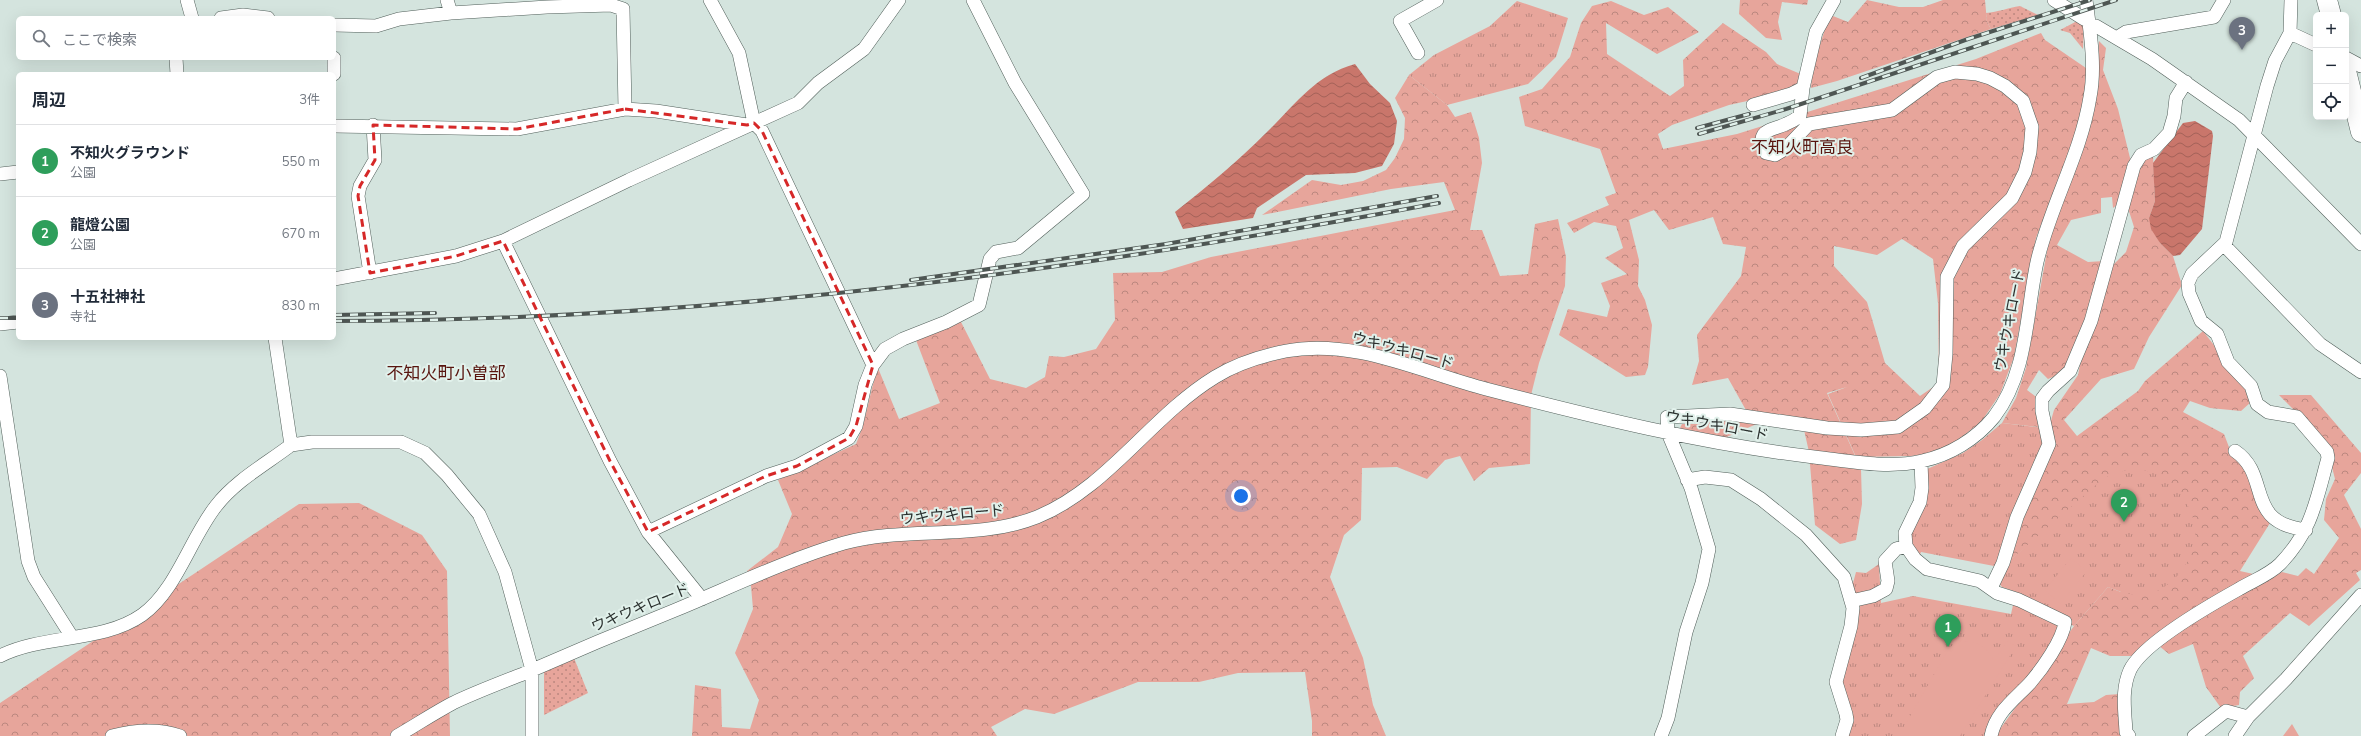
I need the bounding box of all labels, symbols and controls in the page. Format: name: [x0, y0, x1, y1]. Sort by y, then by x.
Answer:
map controls: [2313, 12, 2349, 120]
button: +: [2313, 12, 2349, 48]
search box: [16, 16, 336, 60]
pin: 3: [2229, 17, 2255, 50]
icon: search: [30, 27, 52, 49]
text: ここで検索: [62, 30, 137, 49]
button: −: [2313, 48, 2349, 84]
button: locate: [2313, 84, 2349, 120]
text: 周辺: [32, 89, 66, 110]
text: 3件: [299, 91, 320, 107]
district label: 不知火町高良: [1751, 136, 1853, 157]
text: 不知火グラウンド: [70, 143, 190, 162]
text: 1: [41, 153, 49, 169]
text: 550 m: [282, 153, 320, 169]
text: 公園: [70, 164, 96, 180]
text: 龍燈公園: [70, 215, 130, 234]
text: 2: [41, 225, 49, 241]
text: 670 m: [282, 225, 320, 241]
text: 公園: [70, 236, 96, 252]
street label: ウキウキロード: [1990, 267, 2028, 373]
text: 十五社神社: [70, 287, 145, 306]
text: 3: [41, 297, 49, 313]
text: 830 m: [282, 297, 320, 313]
text: 寺社: [70, 308, 96, 324]
street label: ウキウキロード: [1350, 327, 1456, 373]
district label: 不知火町小曽部: [387, 362, 506, 383]
street label: ウキウキロード: [1664, 406, 1770, 444]
your location: [1231, 486, 1251, 506]
pin: 2: [2111, 489, 2137, 522]
street label: ウキウキロード: [899, 500, 1005, 528]
street label: ウキウキロード: [588, 579, 692, 635]
pin: 1: [1935, 614, 1961, 647]

